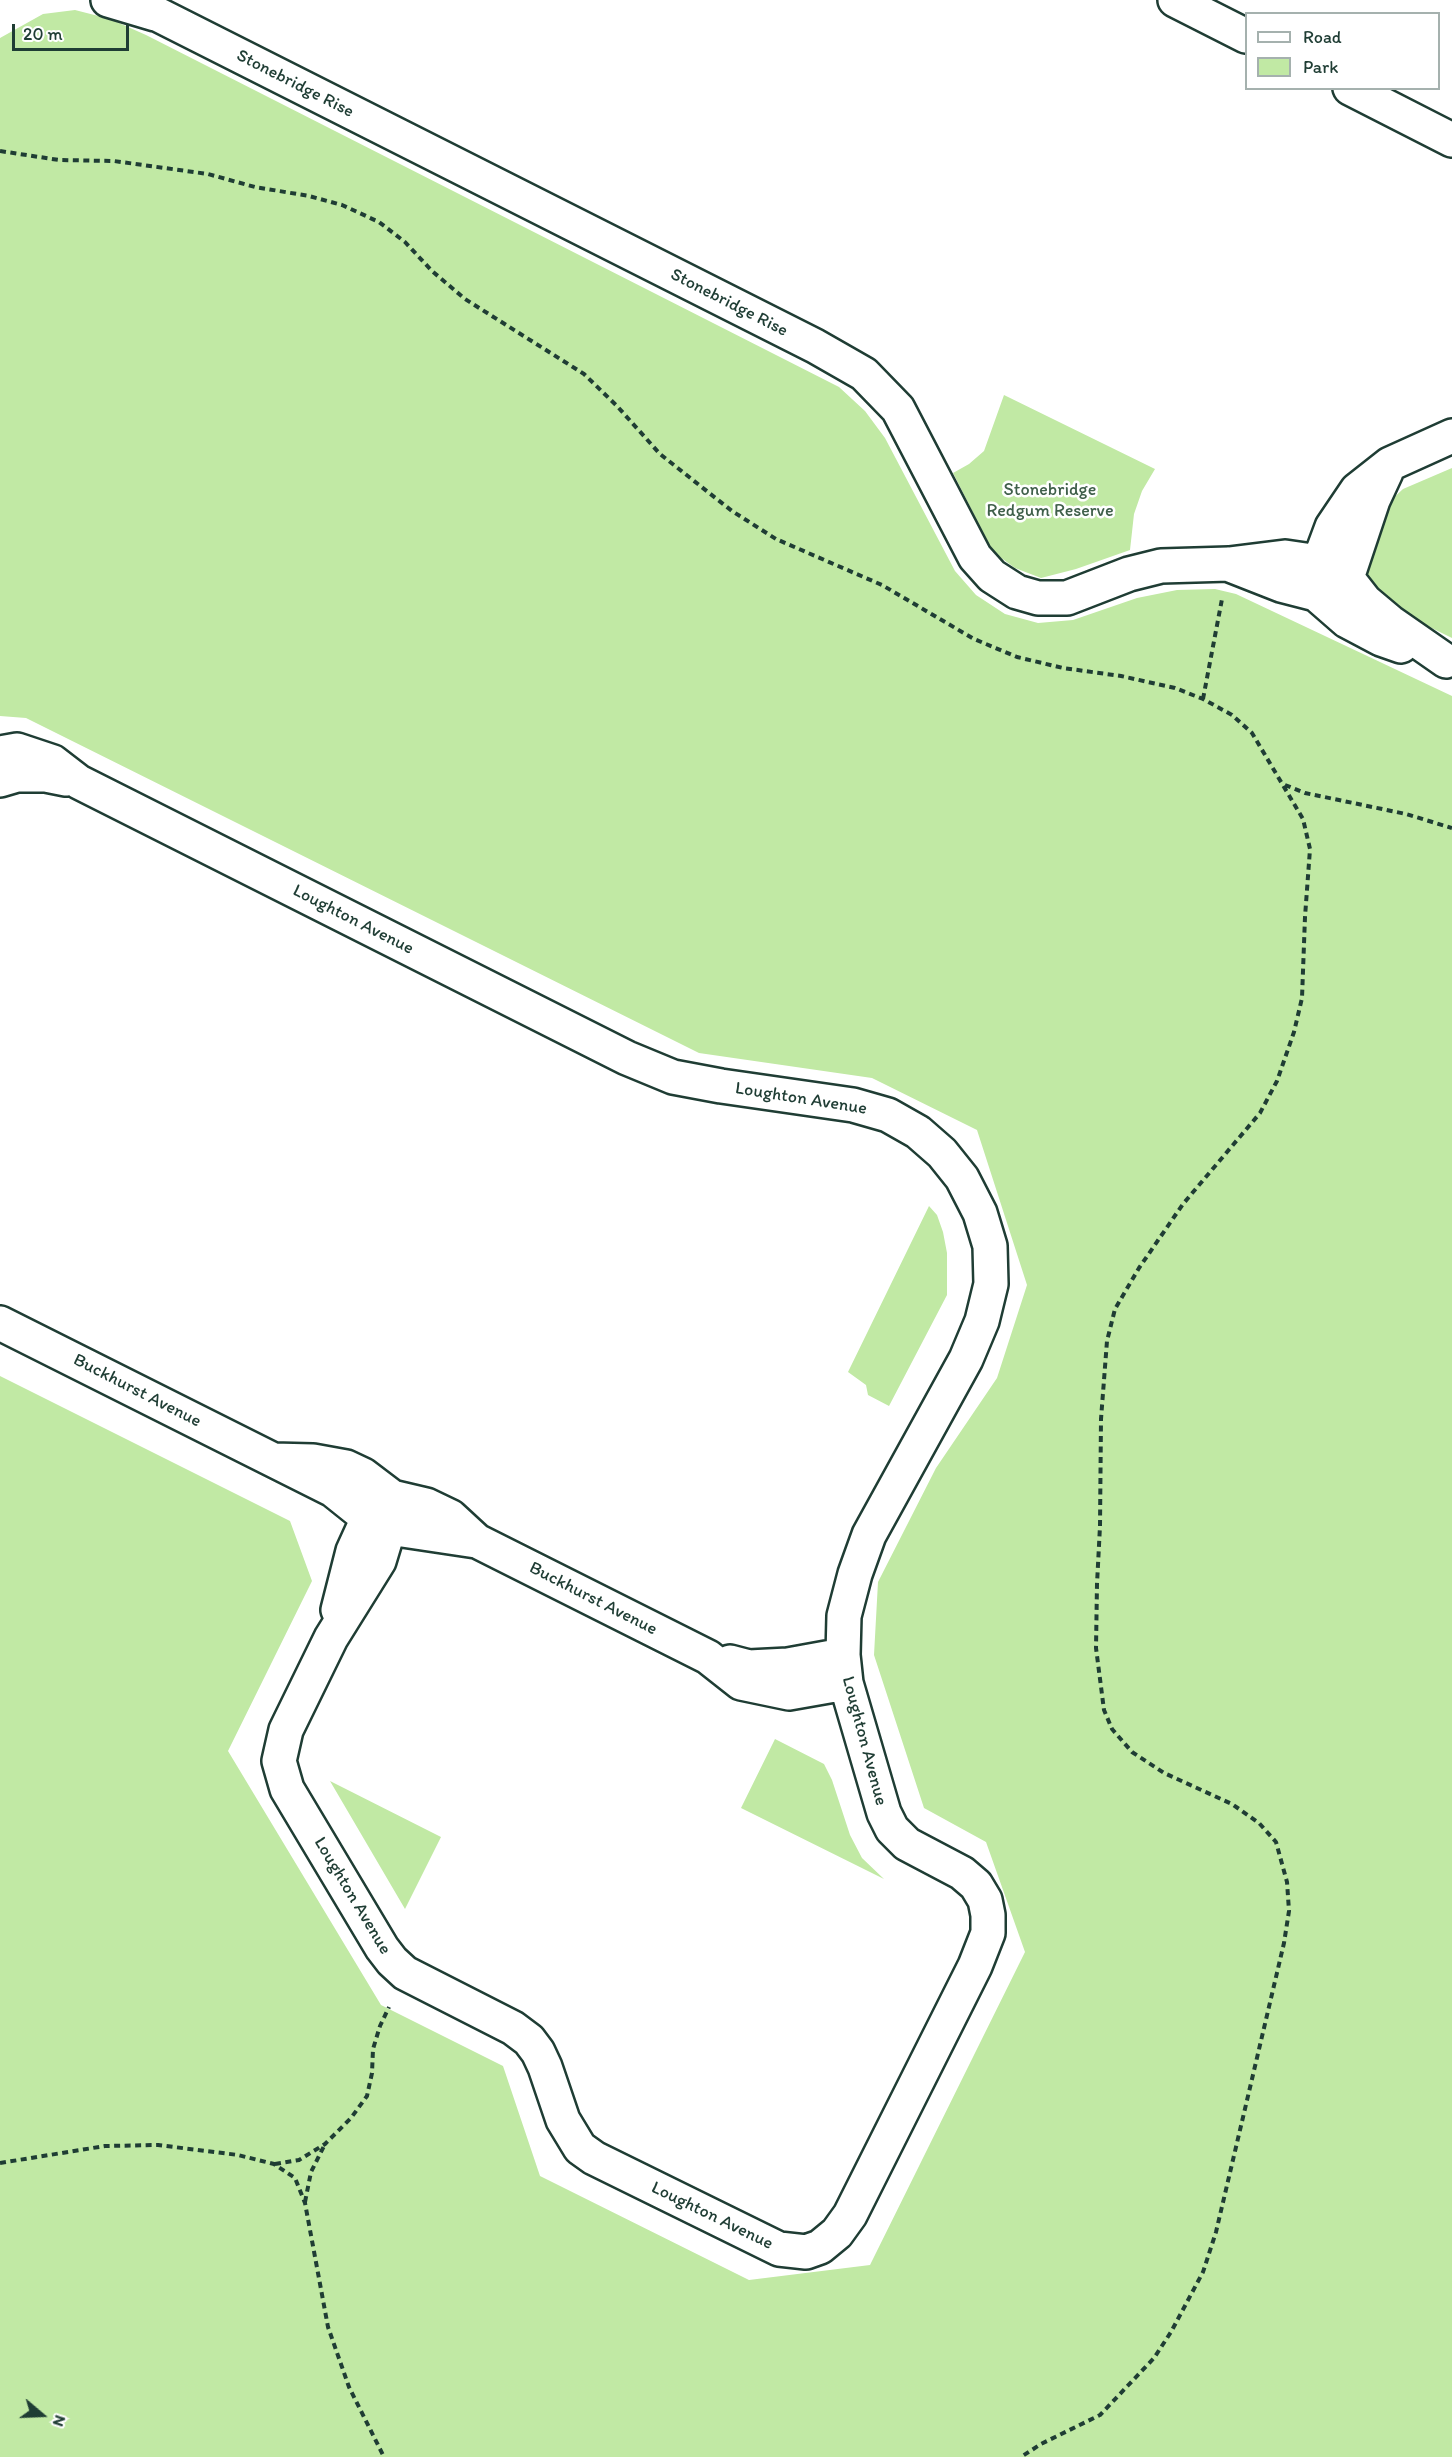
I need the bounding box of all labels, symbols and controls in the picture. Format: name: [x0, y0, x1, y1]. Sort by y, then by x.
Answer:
scale bar: [15, 12, 132, 50]
legend: [1245, 12, 1440, 90]
text: 20 m: [23, 23, 63, 45]
text: Road: [1303, 26, 1342, 48]
street label: Stonebridge Rise: [233, 45, 357, 123]
text: Park: [1303, 56, 1338, 78]
street label: Stonebridge Rise: [667, 264, 791, 342]
park label: Stonebridge Redgum Reserve: [986, 479, 1114, 522]
street label: Loughton Avenue: [289, 880, 417, 960]
street label: Loughton Avenue: [734, 1078, 868, 1120]
street label: Buckhurst Avenue: [69, 1349, 205, 1433]
street label: Buckhurst Avenue: [525, 1557, 661, 1641]
street label: Loughton Avenue: [836, 1674, 892, 1808]
street label: Loughton Avenue: [308, 1833, 396, 1959]
street label: Loughton Avenue: [648, 2177, 776, 2255]
north arrow: [12, 2385, 72, 2445]
text: N: [49, 2413, 70, 2429]

